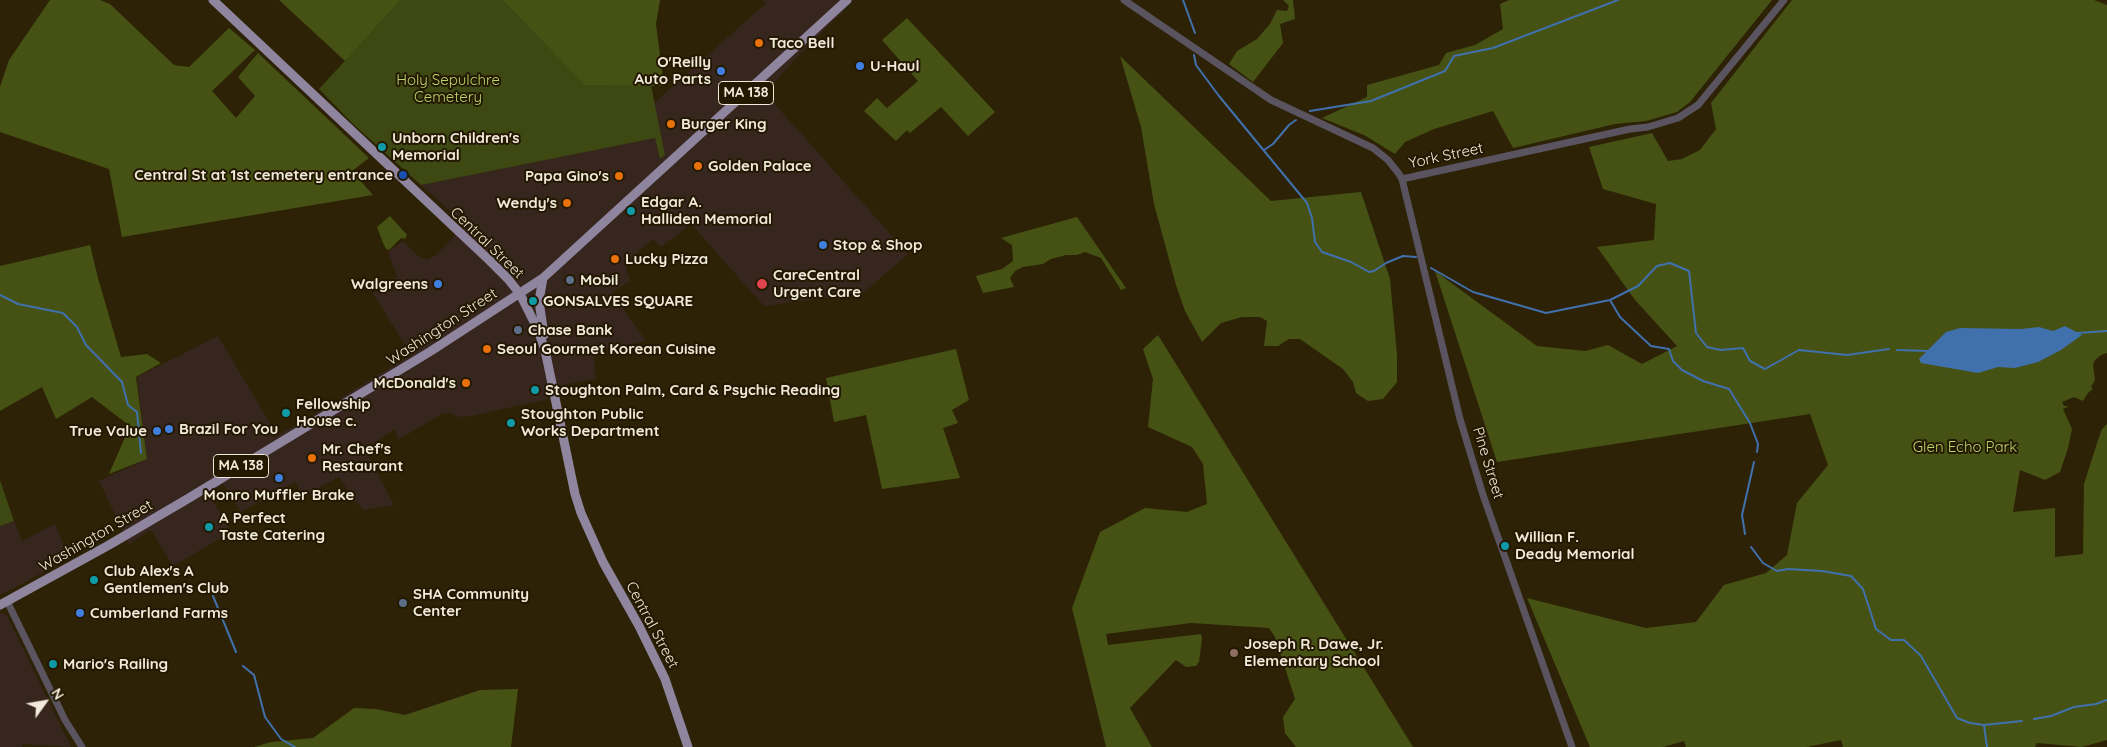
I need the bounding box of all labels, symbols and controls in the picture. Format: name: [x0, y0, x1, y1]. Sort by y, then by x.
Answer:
place label: Taco Bell: [769, 34, 834, 52]
marker: Taco Bell: [753, 37, 765, 49]
place label: O'Reilly Auto Parts: [635, 53, 711, 88]
place label: U-Haul: [870, 57, 919, 75]
marker: U-Haul: [854, 60, 866, 72]
marker: O'Reilly Auto Parts: [715, 65, 727, 77]
park label: Holy Sepulchre Cemetery: [396, 71, 500, 106]
road number: MA 138: [718, 82, 774, 105]
place label: Burger King: [681, 115, 767, 133]
marker: Burger King: [665, 118, 677, 130]
place label: Unborn Children's Memorial: [392, 129, 519, 164]
street label: York Street: [1407, 139, 1485, 173]
marker: Unborn Children's Memorial: [376, 141, 388, 153]
place label: Golden Palace: [708, 157, 812, 175]
marker: Golden Palace: [692, 160, 704, 172]
place label: Central St at 1st cemetery entrance: [134, 166, 393, 184]
place label: Papa Gino's: [525, 167, 609, 185]
marker: Central St at 1st cemetery entrance: [397, 169, 409, 181]
marker: Papa Gino's: [613, 170, 625, 182]
place label: Edgar A. Halliden Memorial: [641, 193, 772, 228]
place label: Wendy's: [497, 194, 557, 212]
marker: Wendy's: [561, 197, 573, 209]
street label: Central Street: [446, 203, 528, 283]
marker: Edgar A. Halliden Memorial: [625, 205, 637, 217]
place label: Stop & Shop: [833, 236, 922, 254]
marker: Stop & Shop: [817, 239, 829, 251]
place label: Lucky Pizza: [625, 250, 708, 268]
marker: Lucky Pizza: [609, 253, 621, 265]
place label: CareCentral Urgent Care: [773, 266, 861, 301]
place label: Mobil: [580, 271, 619, 289]
marker: Mobil: [564, 274, 576, 286]
place label: Walgreens: [351, 275, 428, 293]
marker: CareCentral Urgent Care: [755, 277, 769, 291]
marker: Walgreens: [432, 278, 444, 290]
street label: Washington Street: [383, 285, 501, 369]
place label: GONSALVES SQUARE: [543, 292, 693, 310]
marker: GONSALVES SQUARE: [527, 295, 539, 307]
place label: Chase Bank: [528, 321, 613, 339]
marker: Chase Bank: [512, 324, 524, 336]
place label: Seoul Gourmet Korean Cuisine: [497, 340, 716, 358]
marker: Seoul Gourmet Korean Cuisine: [481, 343, 493, 355]
place label: McDonald's: [374, 374, 456, 392]
marker: McDonald's: [460, 377, 472, 389]
place label: Stoughton Palm, Card & Psychic Reading: [545, 381, 840, 399]
marker: Stoughton Palm, Card & Psychic Reading: [529, 384, 541, 396]
place label: Fellowship House c.: [296, 395, 371, 430]
place label: Stoughton Public Works Department: [521, 405, 660, 440]
marker: Fellowship House c.: [280, 407, 292, 419]
marker: Stoughton Public Works Department: [505, 417, 517, 429]
place label: Brazil For You: [179, 420, 278, 438]
place label: True Value: [69, 422, 147, 440]
marker: Brazil For You: [163, 423, 175, 435]
marker: True Value: [151, 425, 163, 437]
street label: Pine Street: [1469, 425, 1507, 501]
park label: Glen Echo Park: [1913, 438, 2017, 456]
place label: Mr. Chef's Restaurant: [322, 440, 403, 475]
marker: Mr. Chef's Restaurant: [306, 452, 318, 464]
road number: MA 138: [214, 454, 268, 478]
marker: Monro Muffler Brake: [273, 472, 285, 484]
place label: Monro Muffler Brake: [204, 486, 354, 504]
street label: Washington Street: [36, 496, 156, 576]
place label: A Perfect Taste Catering: [219, 509, 325, 544]
marker: A Perfect Taste Catering: [203, 521, 215, 533]
place label: Willian F. Deady Memorial: [1515, 528, 1634, 563]
marker: Willian F. Deady Memorial: [1499, 540, 1511, 552]
place label: Club Alex's A Gentlemen's Club: [104, 562, 229, 597]
marker: Club Alex's A Gentlemen's Club: [88, 574, 100, 586]
street label: Central Street: [622, 579, 682, 671]
place label: SHA Community Center: [413, 585, 529, 620]
marker: SHA Community Center: [397, 597, 409, 609]
place label: Cumberland Farms: [90, 604, 228, 622]
marker: Cumberland Farms: [74, 607, 86, 619]
place label: Joseph R. Dawe, Jr. Elementary School: [1244, 635, 1384, 670]
marker: Joseph R. Dawe, Jr. Elementary School: [1228, 647, 1240, 659]
place label: Mario's Railing: [63, 655, 168, 673]
marker: Mario's Railing: [47, 658, 59, 670]
north arrow: [20, 677, 70, 727]
text: N: [47, 685, 68, 703]

